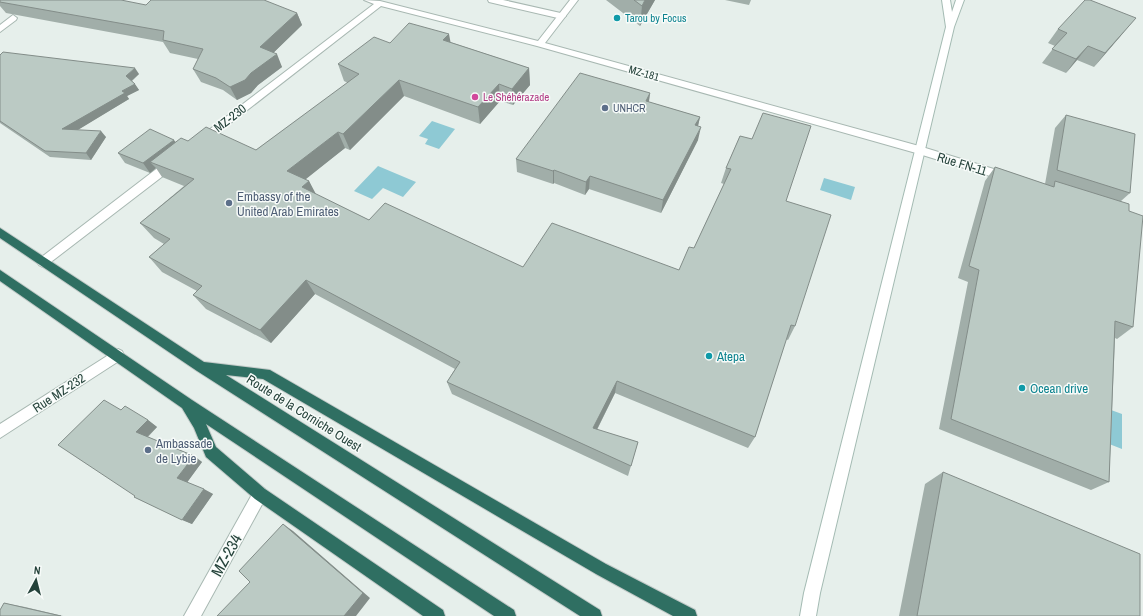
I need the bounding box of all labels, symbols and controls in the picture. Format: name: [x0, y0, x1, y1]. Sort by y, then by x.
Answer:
place label: Tarou by Focus: [625, 11, 687, 25]
marker: Tarou by Focus: [612, 13, 622, 23]
street label: MZ-181: [627, 62, 661, 84]
place label: Le Shéhérazade: [483, 90, 549, 104]
marker: Le Shéhérazade: [470, 92, 480, 102]
street label: MZ-230: [210, 100, 250, 136]
place label: UNHCR: [613, 101, 646, 115]
marker: UNHCR: [600, 103, 610, 113]
street label: Rue FN-11: [935, 148, 989, 180]
place label: Embassy of the United Arab Emirates: [237, 188, 339, 220]
marker: Embassy of the United Arab Emirates: [224, 198, 234, 208]
place label: Atepa: [716, 348, 745, 365]
marker: Atepa: [704, 351, 714, 361]
street label: Rue MZ-232: [30, 370, 89, 416]
street label: Route de la Corniche Ouest: [243, 371, 365, 455]
place label: Ocean drive: [1030, 380, 1088, 397]
marker: Ocean drive: [1017, 383, 1027, 393]
place label: Ambassade de Lybie: [155, 435, 212, 467]
marker: Ambassade de Lybie: [143, 445, 153, 455]
street label: MZ-234: [205, 530, 247, 580]
north arrow: [16, 560, 56, 600]
text: N: [33, 563, 41, 577]

